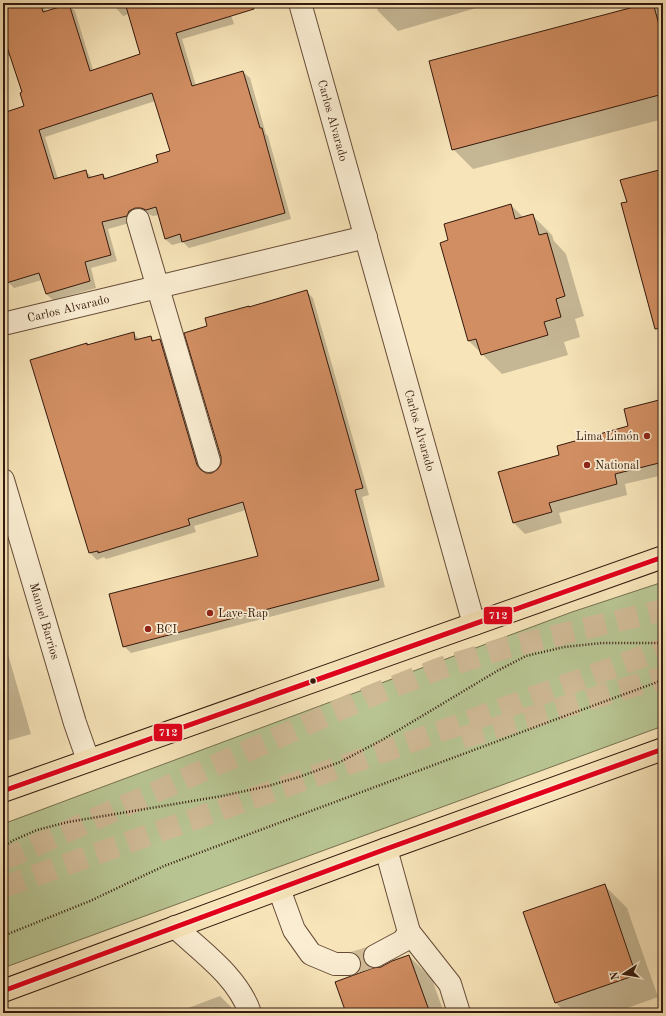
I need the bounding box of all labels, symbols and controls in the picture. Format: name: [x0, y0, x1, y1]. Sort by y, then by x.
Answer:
street label: Carlos Alvarado: [315, 79, 349, 163]
street label: Carlos Alvarado: [26, 294, 111, 325]
street label: Carlos Alvarado: [402, 389, 436, 473]
place label: Lima Limón: [576, 431, 640, 443]
marker: Lima Limón: [642, 431, 652, 441]
marker: National: [582, 460, 592, 470]
place label: National: [595, 460, 639, 472]
street label: Manuel Barrios: [27, 581, 61, 661]
line badge: 712: [483, 606, 513, 625]
marker: Lave-Rap: [205, 608, 215, 618]
place label: Lave-Rap: [218, 608, 268, 620]
text: 712: [488, 611, 508, 622]
marker: BCI: [143, 624, 153, 634]
place label: BCI: [156, 624, 177, 636]
unlabelled marker: [308, 676, 318, 686]
line badge: 712: [153, 723, 183, 742]
text: 712: [158, 728, 178, 739]
north arrow: [604, 954, 644, 994]
text: N: [609, 970, 622, 981]

